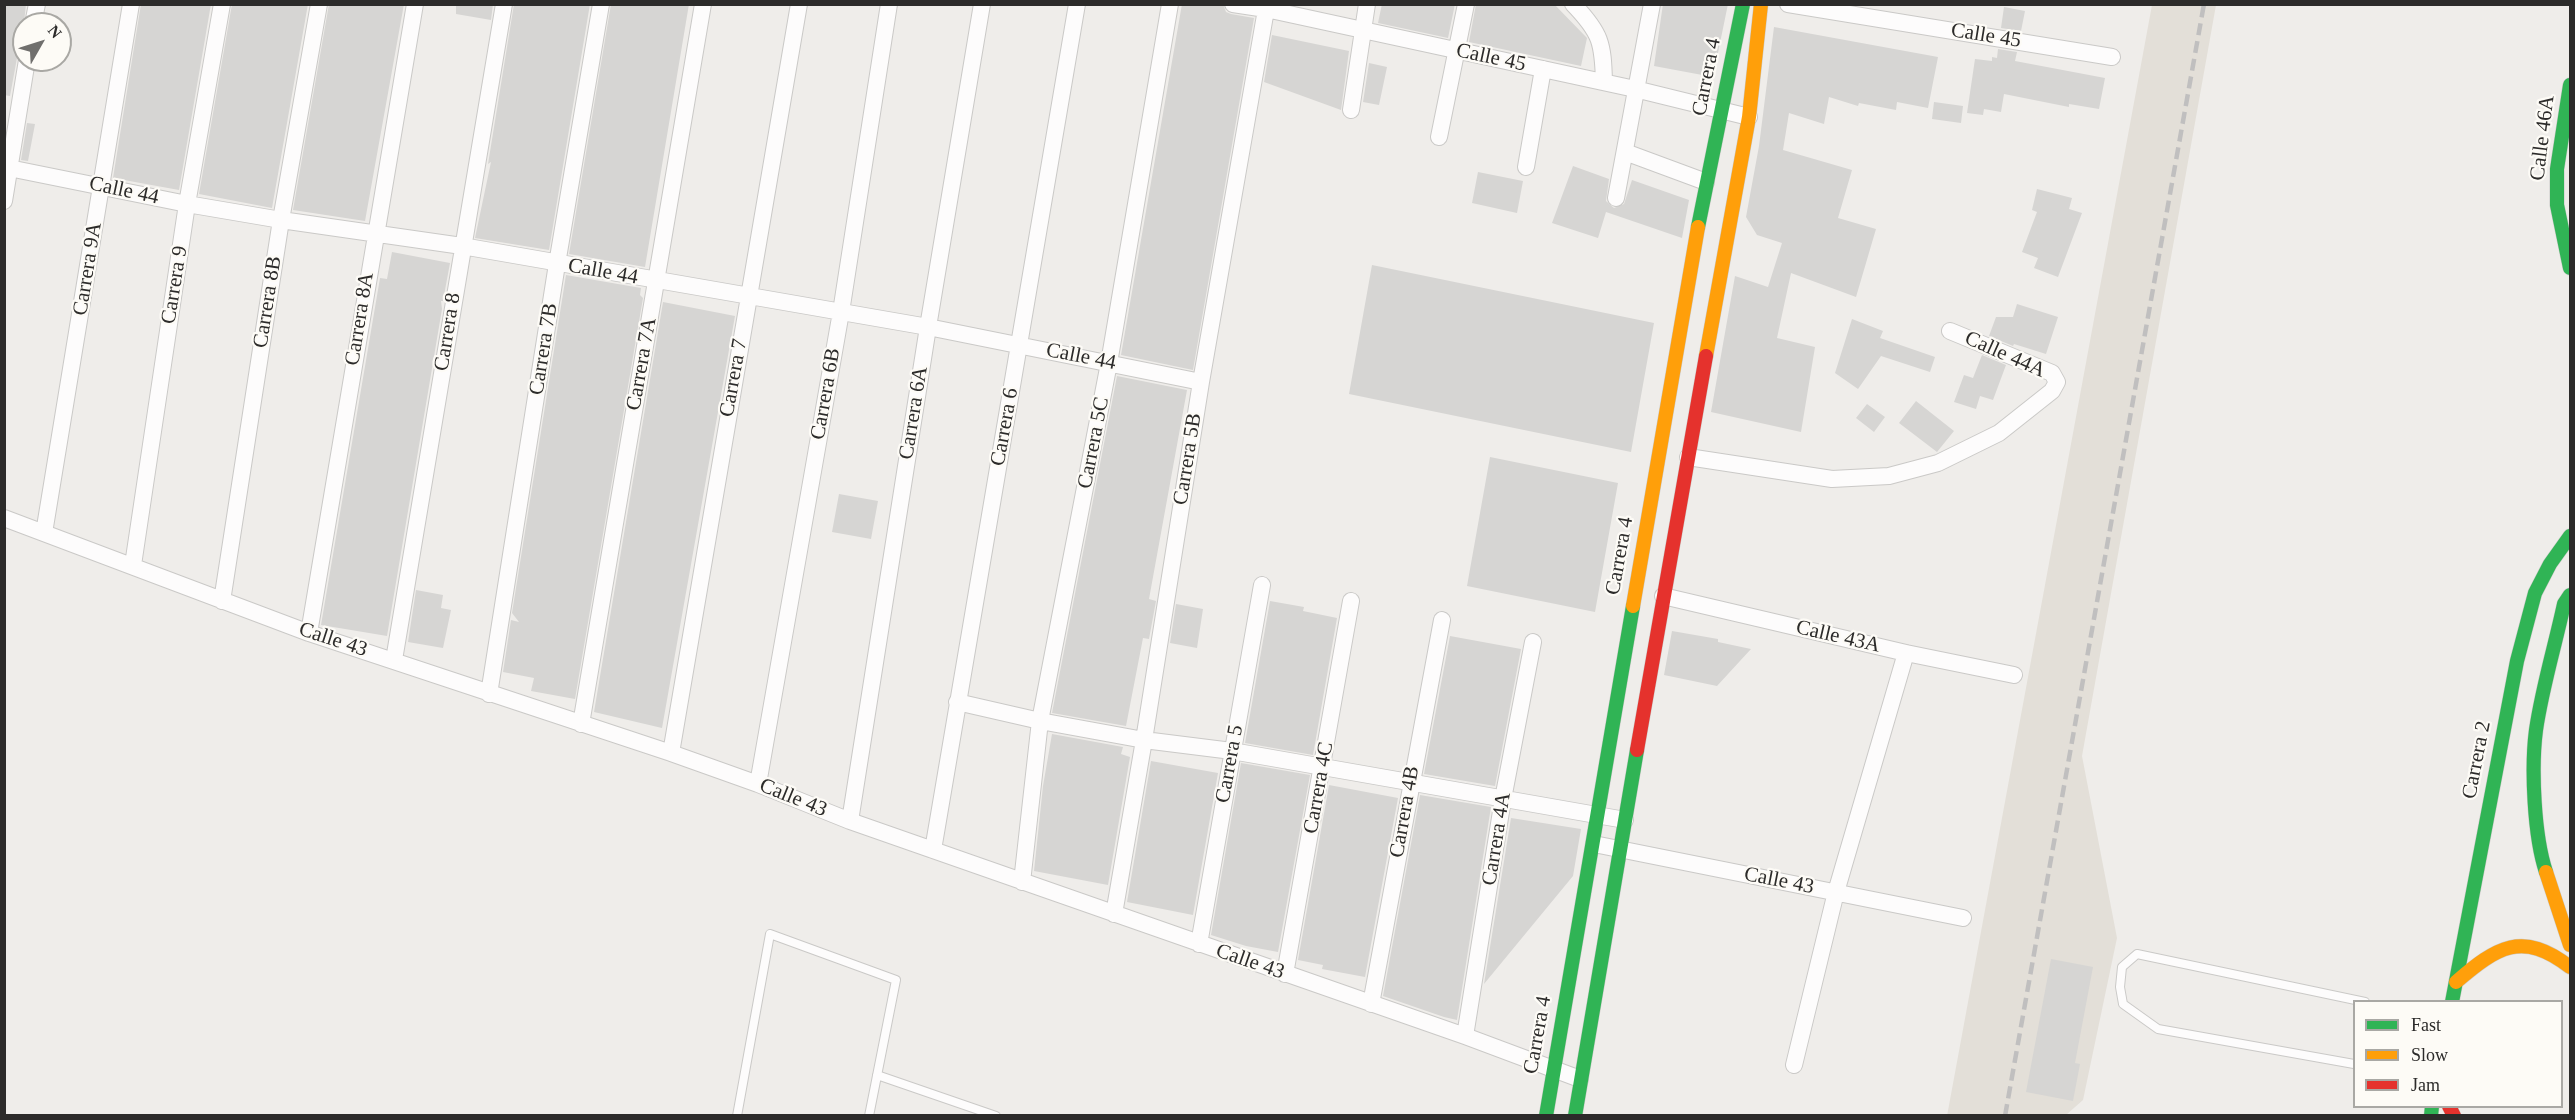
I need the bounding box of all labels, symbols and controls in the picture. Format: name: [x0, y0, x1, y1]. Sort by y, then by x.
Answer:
north arrow: [12, 12, 72, 72]
street label: Calle 45: [1949, 18, 2023, 54]
text: N: [45, 22, 65, 41]
street label: Carrera 4: [1687, 36, 1727, 118]
street label: Calle 45: [1454, 38, 1528, 78]
street label: Calle 46A: [2525, 94, 2561, 182]
street label: Calle 44: [87, 171, 161, 211]
street label: Carrera 9A: [68, 221, 108, 317]
street label: Carrera 9: [156, 244, 194, 326]
street label: Calle 44: [566, 253, 640, 291]
street label: Carrera 8B: [248, 254, 288, 350]
street label: Carrera 8A: [340, 271, 380, 367]
street label: Carrera 8: [429, 291, 467, 373]
street label: Carrera 7B: [524, 301, 564, 397]
street label: Carrera 7A: [621, 316, 663, 412]
street label: Calle 44A: [1961, 326, 2049, 384]
street label: Carrera 7: [715, 337, 753, 419]
street label: Calle 44: [1044, 338, 1118, 376]
street label: Carrera 6B: [806, 346, 846, 442]
street label: Carrera 6A: [894, 365, 934, 461]
street label: Carrera 6: [986, 386, 1024, 468]
street label: Carrera 5C: [1073, 395, 1115, 491]
street label: Carrera 5B: [1168, 411, 1208, 507]
street label: Carrera 4: [1601, 515, 1639, 597]
street label: Calle 43A: [1793, 615, 1883, 659]
street label: Calle 43: [296, 617, 370, 663]
street label: Carrera 2: [2457, 719, 2497, 801]
street label: Carrera 5: [1211, 723, 1249, 805]
street label: Carrera 4C: [1299, 740, 1339, 836]
street label: Carrera 4B: [1385, 764, 1425, 860]
street label: Calle 43: [756, 773, 830, 823]
street label: Carrera 4A: [1477, 791, 1517, 887]
street label: Calle 43: [1742, 862, 1816, 900]
street label: Calle 43: [1213, 939, 1287, 985]
street label: Carrera 4: [1519, 994, 1557, 1076]
legend: [2353, 1000, 2563, 1108]
text: Fast: [2411, 1015, 2441, 1035]
text: Slow: [2411, 1045, 2448, 1065]
text: Jam: [2411, 1075, 2440, 1095]

